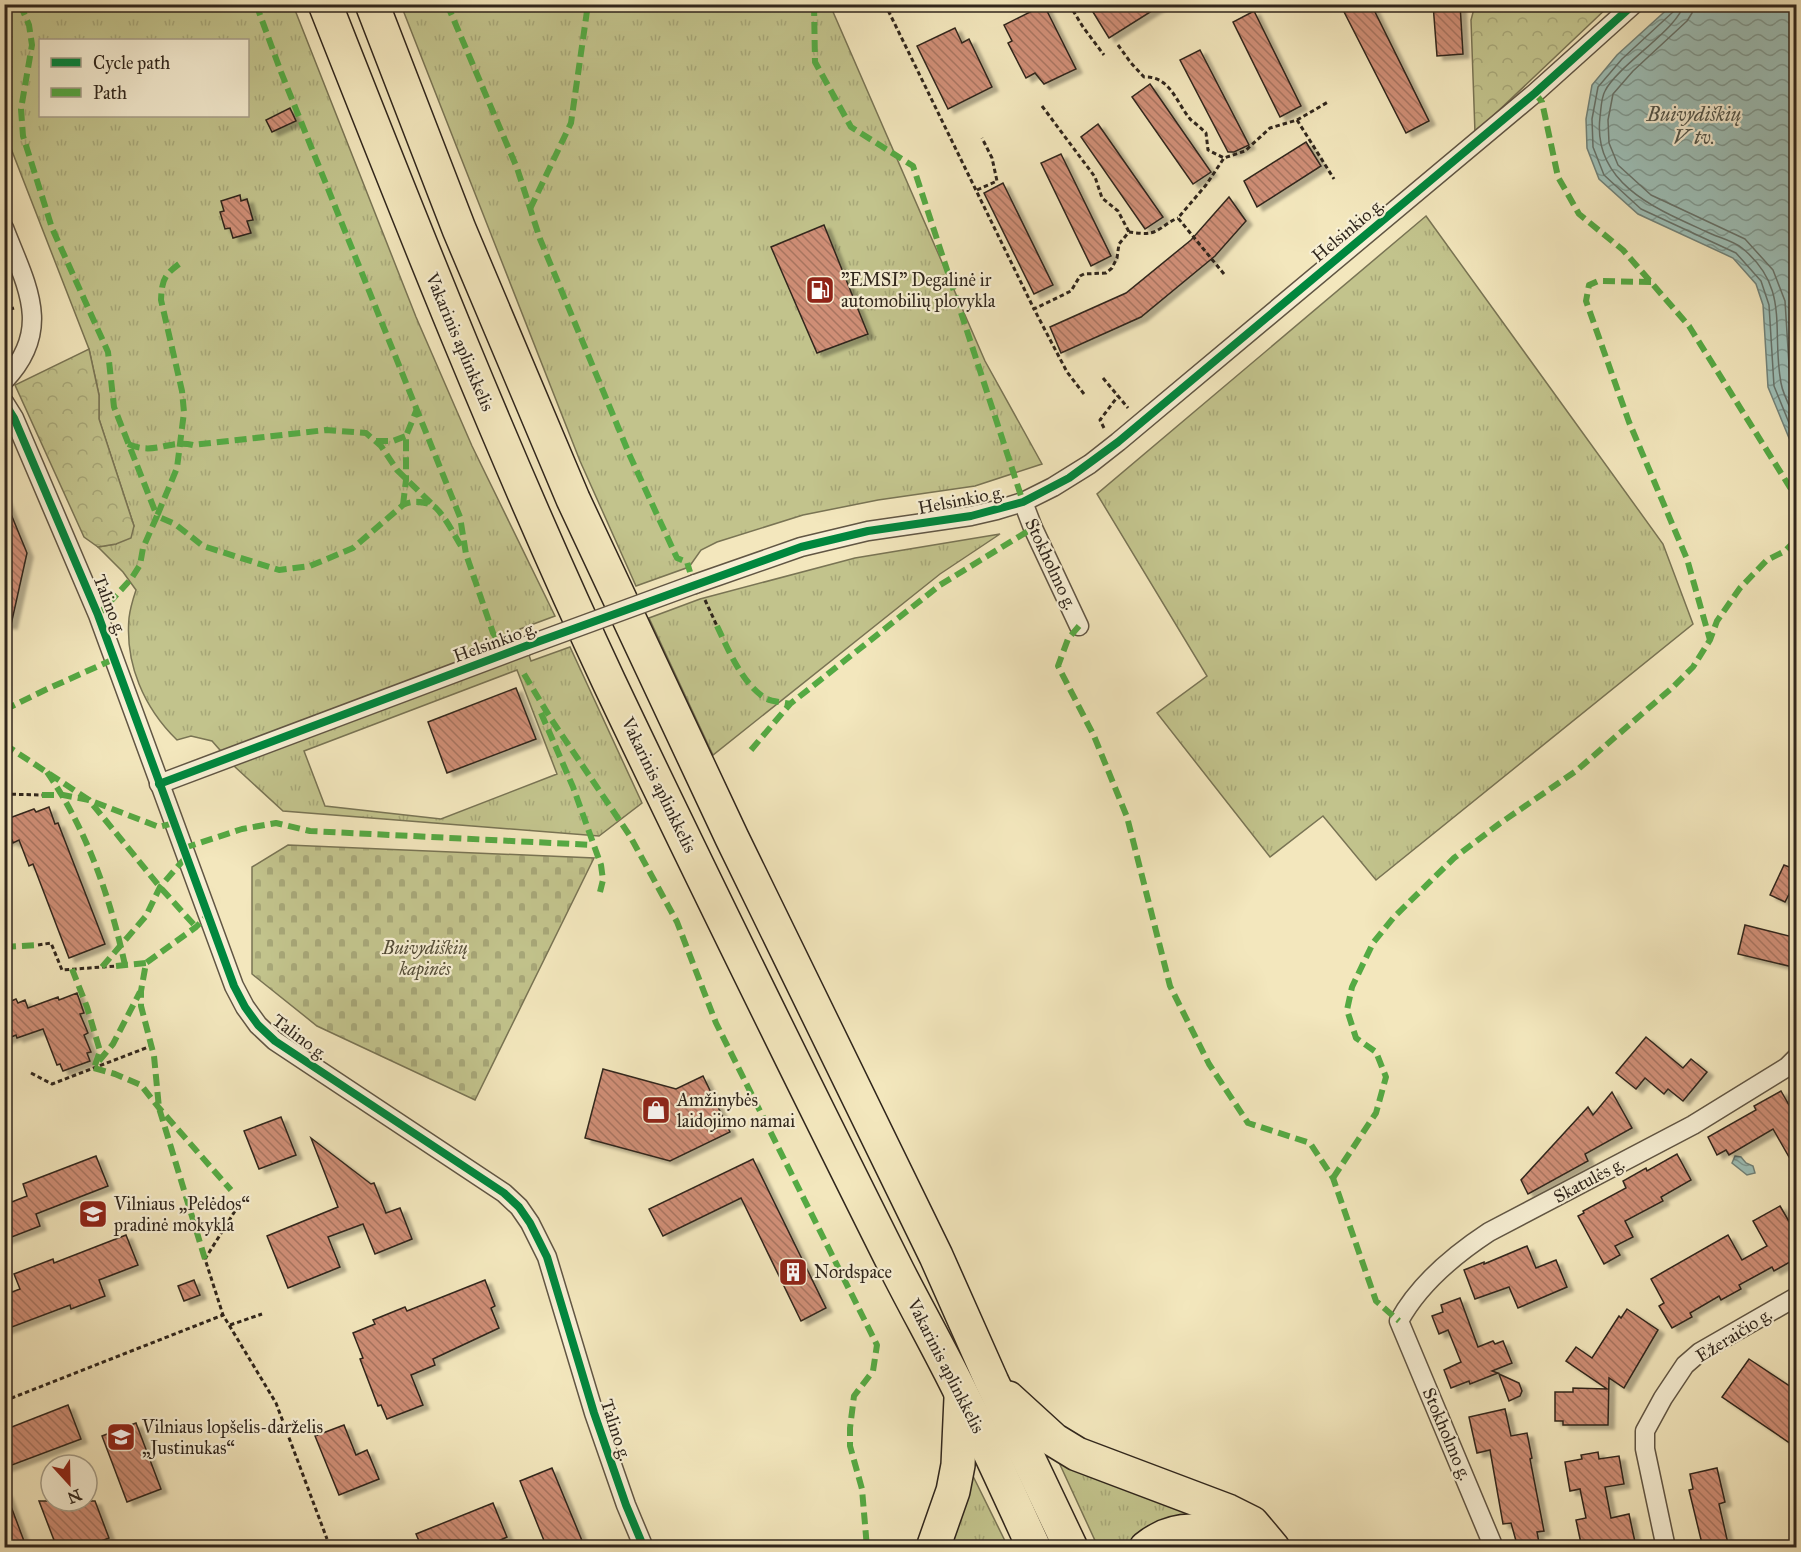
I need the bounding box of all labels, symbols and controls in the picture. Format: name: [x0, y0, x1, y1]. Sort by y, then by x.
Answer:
legend: [39, 39, 249, 117]
text: Cycle path: [93, 52, 170, 74]
text: Path: [93, 82, 127, 104]
water label: Buivydiškių V tv.: [1646, 102, 1741, 149]
street label: Helsinkio g.: [1307, 193, 1389, 267]
street label: Vakarinis aplinkkelis: [421, 269, 499, 414]
place label: "EMSI" Degalinė ir automobilių plovykla: [841, 269, 996, 312]
fuel station icon: "EMSI" Degalinė ir automobilių plovykla: [804, 274, 836, 306]
street label: Helsinkio g.: [916, 481, 1006, 520]
street label: Stokholmo g.: [1019, 515, 1082, 614]
street label: Talino g.: [87, 571, 132, 639]
street label: Helsinkio g.: [450, 617, 540, 668]
street label: Vakarinis aplinkkelis: [616, 713, 701, 856]
park label: Buivydiškių kapinės: [381, 937, 468, 981]
street label: Talino g.: [267, 1009, 332, 1066]
place label: Amžinybės laidojimo namai: [676, 1089, 795, 1132]
shop icon: Amžinybės laidojimo namai: [640, 1094, 672, 1126]
street label: Skatulės g.: [1550, 1152, 1629, 1209]
place label: Vilniaus „Pelėdos“ pradinė mokykla: [113, 1193, 250, 1236]
school or university icon: Vilniaus „Pelėdos“ pradinė mokykla: [77, 1198, 109, 1230]
building icon: Nordspace: [777, 1256, 809, 1288]
place label: Nordspace: [814, 1261, 892, 1283]
street label: Vakarinis aplinkkelis: [902, 1294, 989, 1437]
street label: Ežeraičio g.: [1692, 1303, 1777, 1368]
street label: Stokholmo g.: [1417, 1384, 1476, 1484]
street label: Talino g.: [595, 1396, 636, 1464]
place label: Vilniaus lopšelis-darželis „Justinukas“: [141, 1416, 323, 1460]
school or university icon: Vilniaus lopšelis-darželis „Justinukas“: [105, 1421, 137, 1453]
north arrow: [39, 1453, 99, 1513]
text: N: [64, 1485, 84, 1508]

